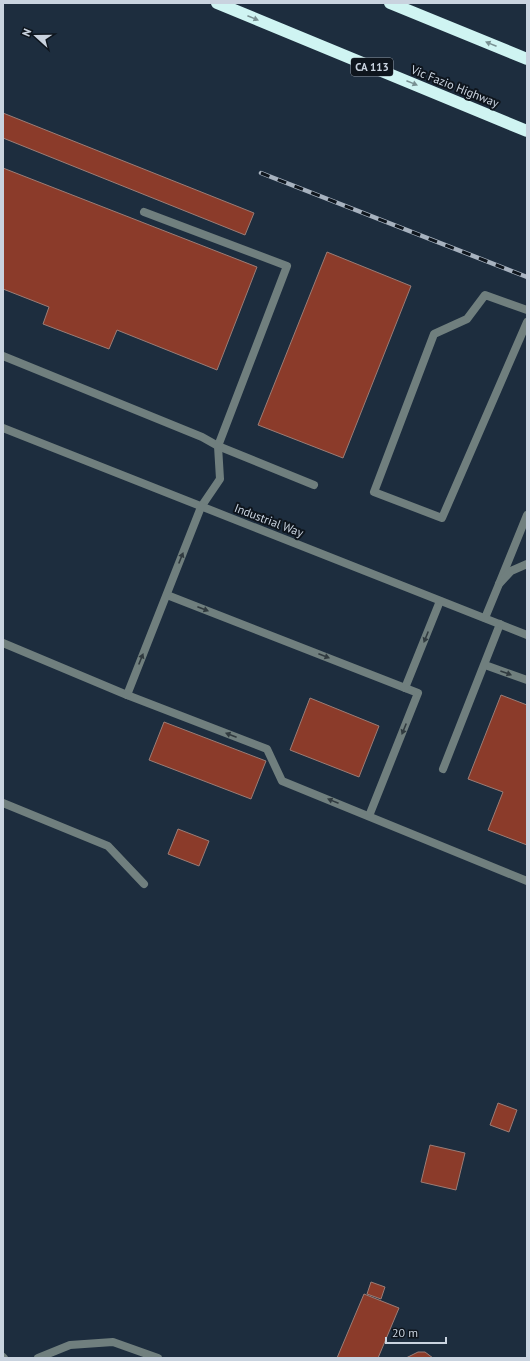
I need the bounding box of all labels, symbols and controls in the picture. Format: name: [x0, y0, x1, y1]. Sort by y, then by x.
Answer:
one-way arrow: [247, 15, 259, 21]
north arrow: [16, 16, 56, 56]
text: N: [19, 27, 34, 38]
one-way arrow: [484, 41, 496, 47]
road number: CA 113: [351, 58, 393, 76]
street label: Vic Fazio Highway: [408, 61, 501, 111]
one-way arrow: [406, 81, 418, 87]
street label: Industrial Way: [232, 500, 306, 540]
one-way arrow: [178, 553, 184, 564]
one-way arrow: [197, 606, 209, 612]
one-way arrow: [422, 631, 428, 643]
one-way arrow: [139, 652, 145, 664]
one-way arrow: [319, 654, 331, 660]
one-way arrow: [500, 670, 512, 676]
one-way arrow: [400, 723, 406, 735]
one-way arrow: [224, 731, 236, 737]
one-way arrow: [326, 798, 338, 804]
scale bar: [386, 1319, 446, 1345]
text: 20 m: [392, 1325, 418, 1340]

